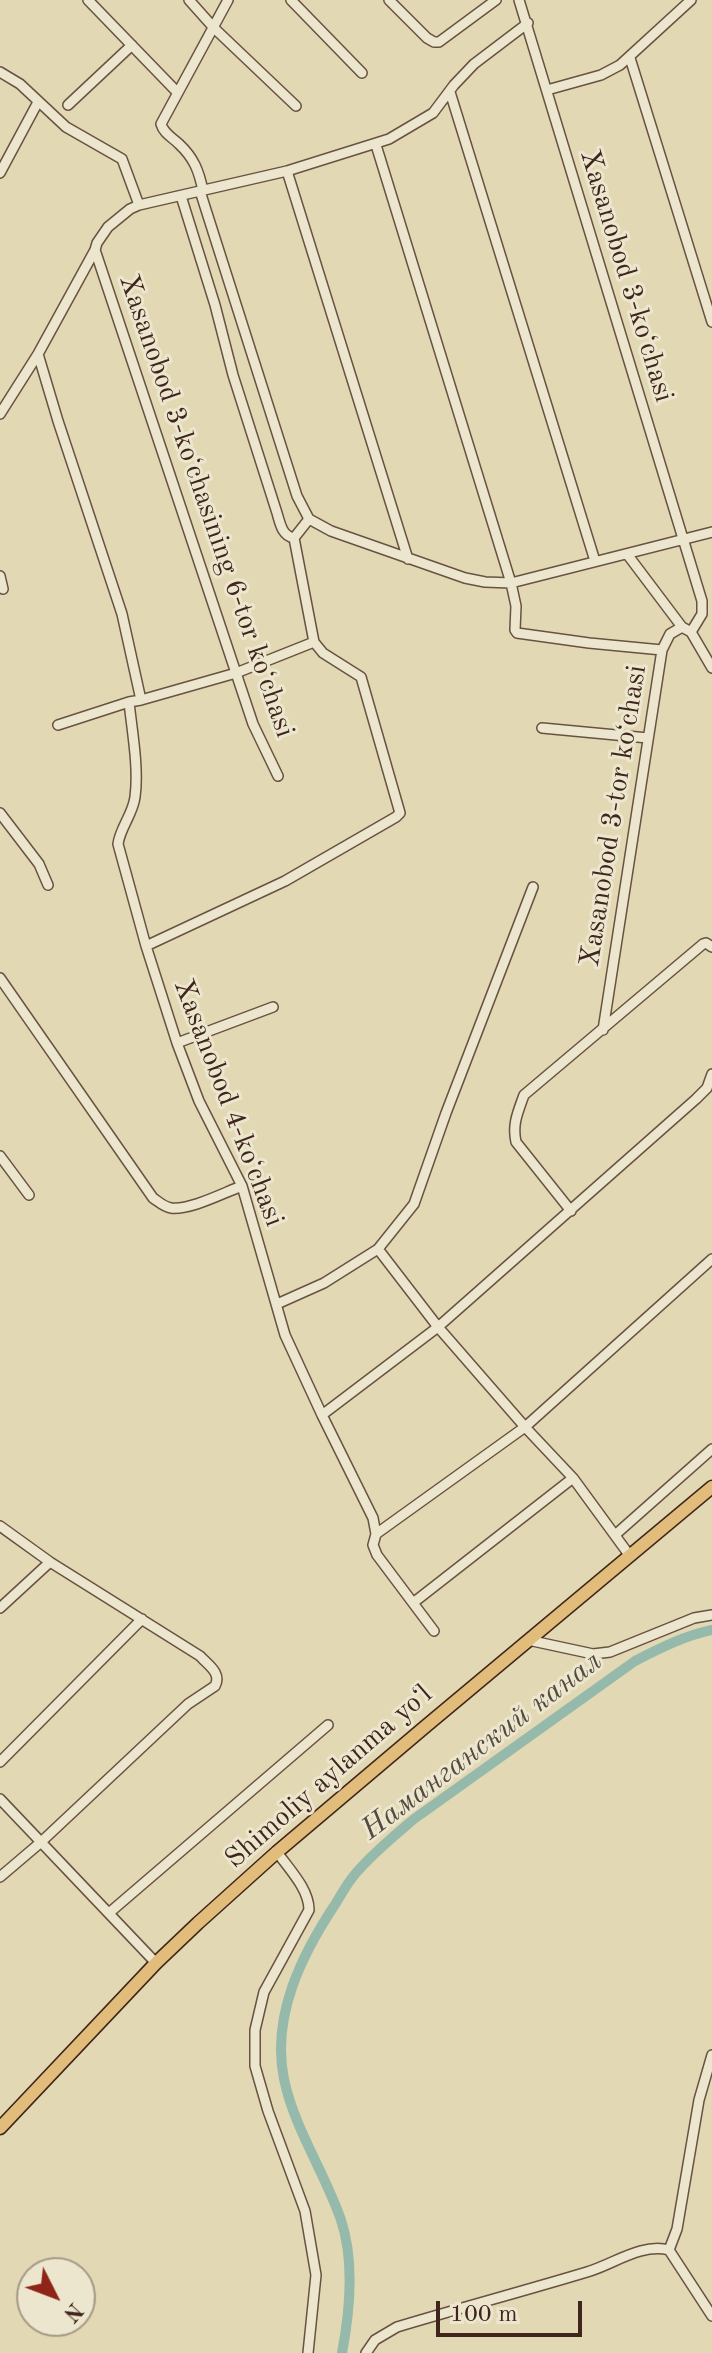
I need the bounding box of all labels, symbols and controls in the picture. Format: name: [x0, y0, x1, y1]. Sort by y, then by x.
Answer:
street label: Xasanobod 3-koʻchasi: [572, 146, 680, 406]
street label: Xasanobod 3-koʻchasining 6-tor koʻchasi: [111, 270, 301, 742]
street label: Xasanobod 3-tor koʻchasi: [574, 663, 654, 969]
street label: Xasanobod 4-koʻchasi: [165, 975, 291, 1231]
water label: Наманганский канал: [355, 1644, 609, 1848]
street label: Shimoliy aylanma yoʻl: [219, 1678, 439, 1876]
north arrow: [16, 2257, 96, 2337]
scale bar: [440, 2285, 586, 2335]
text: N: [59, 2298, 86, 2325]
text: 100 m: [450, 2303, 518, 2327]

